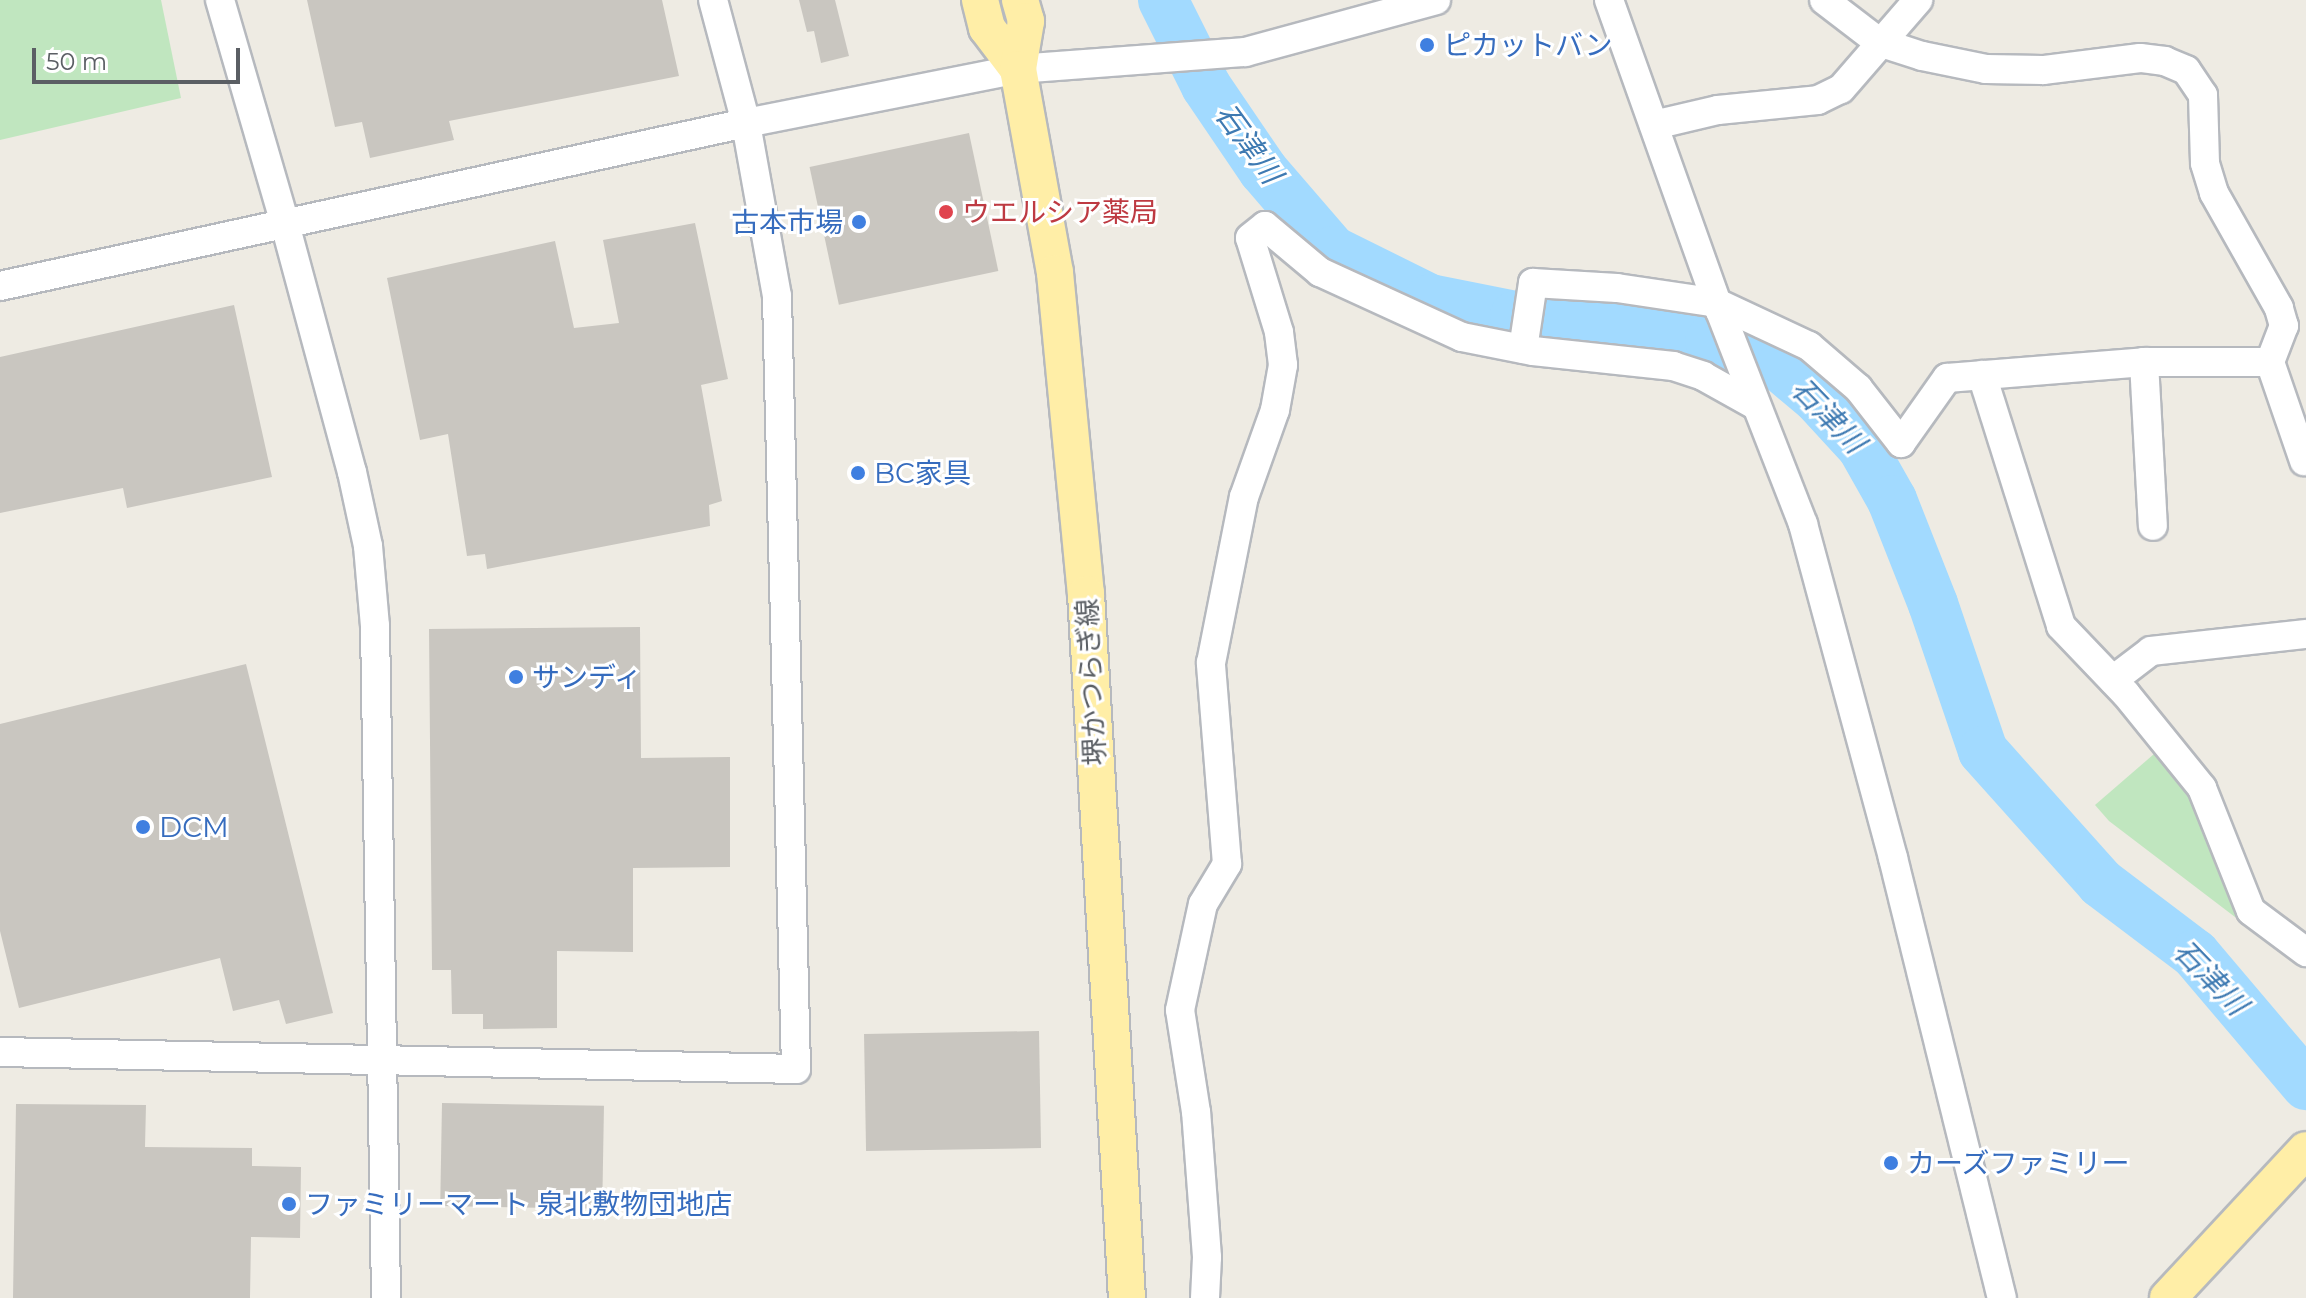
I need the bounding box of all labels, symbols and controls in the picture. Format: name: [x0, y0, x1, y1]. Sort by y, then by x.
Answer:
place label: ピカットバン: [1443, 28, 1611, 62]
scale bar: [36, 32, 244, 82]
marker: ピカットバン: [1418, 36, 1436, 54]
text: 50 m: [46, 47, 107, 76]
water label: 石津川: [1207, 97, 1289, 191]
place label: ウエルシア薬局: [962, 195, 1158, 229]
marker: ウエルシア薬局: [937, 203, 955, 221]
place label: 古本市場: [731, 205, 843, 239]
marker: 古本市場: [850, 213, 868, 231]
water label: 石津川: [1784, 371, 1872, 461]
place label: BC家具: [874, 456, 971, 490]
marker: BC家具: [849, 464, 867, 482]
street label: 堺かつらぎ線: [1070, 597, 1112, 767]
place label: サンディ: [532, 660, 644, 694]
marker: サンディ: [507, 668, 525, 686]
place label: DCM: [159, 810, 229, 844]
marker: DCM: [134, 818, 152, 836]
water label: 石津川: [2166, 933, 2254, 1023]
place label: カーズファミリー: [1907, 1146, 2131, 1180]
marker: カーズファミリー: [1882, 1154, 1900, 1172]
place label: ファミリーマート 泉北敷物団地店: [305, 1187, 732, 1221]
marker: ファミリーマート 泉北敷物団地店: [280, 1195, 298, 1213]

